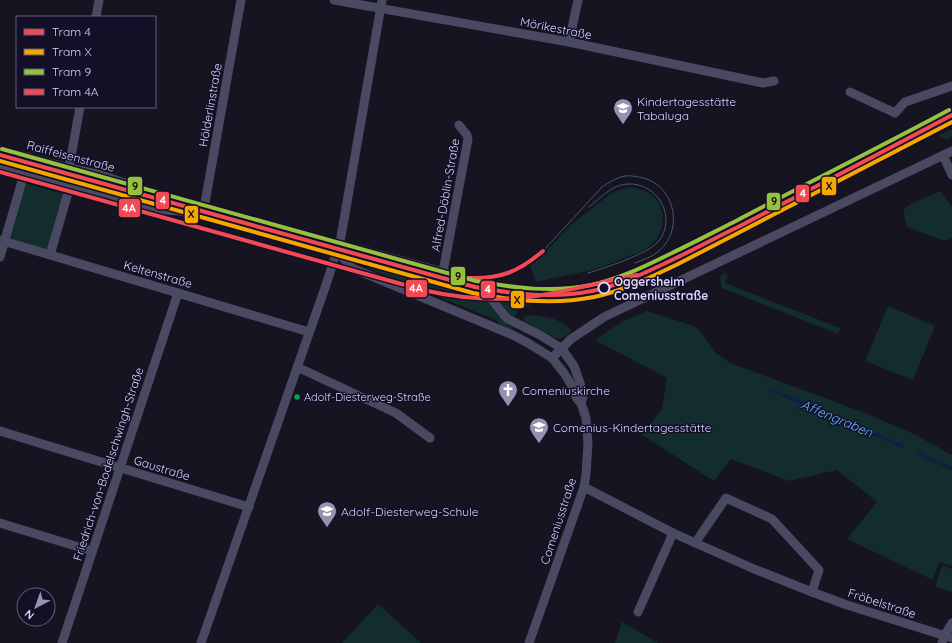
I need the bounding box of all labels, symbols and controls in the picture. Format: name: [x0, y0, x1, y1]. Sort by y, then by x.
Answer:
street label: Mörikestraße: [519, 14, 593, 42]
legend: [16, 16, 156, 108]
text: Tram 4: [52, 24, 91, 39]
text: Tram X: [52, 44, 92, 59]
street label: Hölderlinstraße: [195, 62, 225, 148]
text: Tram 9: [52, 64, 91, 79]
text: Tram 4A: [52, 84, 99, 99]
place label: Kindertagesstätte Tabaluga: [637, 94, 736, 123]
school or university icon: Kindertagesstätte Tabaluga: [612, 97, 634, 125]
street label: Raiffeisenstraße: [25, 137, 117, 175]
street label: Alfred-Döblin-Straße: [428, 137, 462, 253]
line badge: 9: [127, 176, 143, 196]
line badge: X: [821, 176, 837, 196]
text: 9: [132, 179, 138, 193]
text: X: [825, 179, 833, 193]
line badge: 4: [795, 184, 810, 203]
text: 4: [800, 186, 807, 200]
line badge: 4: [155, 191, 170, 210]
line badge: 9: [766, 192, 781, 211]
text: 4: [160, 193, 167, 207]
text: 9: [771, 194, 777, 208]
line badge: 4A: [118, 198, 141, 218]
text: 4A: [122, 201, 136, 215]
line badge: X: [184, 205, 199, 224]
text: X: [187, 207, 195, 221]
street label: Keltenstraße: [122, 257, 194, 291]
line badge: 9: [450, 266, 466, 286]
text: 9: [455, 269, 461, 283]
place label: Oggersheim Comeniusstraße: [614, 274, 708, 303]
line badge: 4A: [405, 279, 428, 298]
line badge: 4: [480, 280, 496, 299]
text: 4A: [409, 281, 423, 295]
marker: Oggersheim Comeniusstraße: [597, 281, 611, 295]
text: 4: [485, 282, 492, 296]
line badge: X: [510, 290, 525, 309]
text: X: [513, 293, 521, 307]
street label: Friedrich-von-Bodelschwingh-Straße: [70, 365, 147, 563]
church icon: Comeniuskirche: [497, 379, 519, 407]
place label: Comeniuskirche: [522, 383, 610, 398]
place label: Adolf-Diesterweg-Straße: [304, 390, 431, 404]
marker: Adolf-Diesterweg-Straße: [292, 392, 302, 402]
water label: Affengraben: [799, 396, 876, 440]
school or university icon: Comenius-Kindertagesstätte: [528, 416, 550, 444]
place label: Comenius-Kindertagesstätte: [553, 420, 712, 435]
street label: Gaustraße: [132, 452, 192, 484]
street label: Comeniusstraße: [537, 476, 579, 566]
school or university icon: Adolf-Diesterweg-Schule: [316, 500, 338, 528]
place label: Adolf-Diesterweg-Schule: [341, 504, 479, 519]
street label: Fröbelstraße: [846, 585, 918, 621]
north arrow: [16, 587, 56, 627]
text: N: [22, 607, 37, 622]

